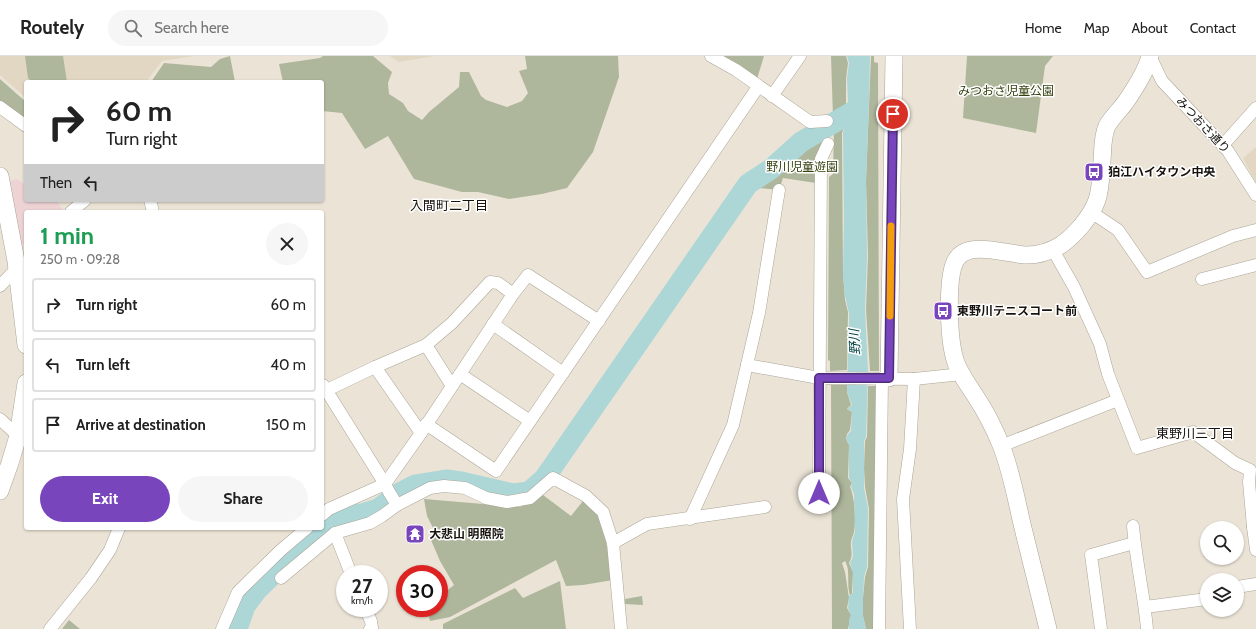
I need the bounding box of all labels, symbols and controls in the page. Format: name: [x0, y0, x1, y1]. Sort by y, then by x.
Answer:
search box: [108, 10, 388, 46]
text: Routely: [20, 16, 84, 39]
icon: search: [122, 17, 144, 39]
text: Search here: [154, 19, 229, 37]
text: Home: [1025, 19, 1062, 37]
text: Map: [1084, 19, 1109, 37]
text: About: [1131, 19, 1168, 37]
text: Contact: [1190, 19, 1236, 37]
park label: みつおさ児童公園: [958, 83, 1054, 98]
street label: みつおさ通り: [1173, 93, 1233, 156]
text: 60 m: [106, 94, 172, 128]
icon: right: [40, 96, 92, 148]
pin: [876, 97, 910, 131]
icon: arrive: [882, 103, 904, 125]
text: Turn right: [106, 128, 177, 150]
park label: 野川児童遊園: [766, 159, 838, 174]
bus stop icon: 狛江ハイタウン中央: [1083, 161, 1105, 183]
place label: 狛江ハイタウン中央: [1108, 164, 1215, 179]
icon: left: [80, 172, 102, 194]
text: Then: [40, 174, 72, 192]
district label: 入間町二丁目: [410, 197, 488, 213]
text: 1 min: [40, 221, 94, 250]
button: close: [266, 223, 308, 265]
text: 250 m · 09:28: [40, 251, 120, 267]
icon: right: [42, 294, 64, 316]
text: Turn right: [76, 296, 137, 314]
text: 60 m: [270, 296, 306, 314]
bus stop icon: 東野川テニスコート前: [932, 300, 954, 322]
place label: 東野川テニスコート前: [957, 303, 1077, 318]
water label: 野川: [845, 327, 863, 355]
icon: left: [42, 354, 64, 376]
text: Turn left: [76, 356, 130, 374]
text: 40 m: [270, 356, 306, 374]
icon: arrive: [42, 414, 64, 436]
text: Arrive at destination: [76, 416, 206, 434]
text: 150 m: [266, 416, 306, 434]
district label: 東野川三丁目: [1156, 425, 1234, 441]
position arrow: [798, 472, 840, 514]
button: Exit: [40, 476, 170, 522]
button: Share: [178, 476, 308, 522]
map controls: [1200, 521, 1244, 617]
button: search: [1200, 521, 1244, 565]
temple icon: 大悲山 明照院: [404, 523, 426, 545]
place label: 大悲山 明照院: [429, 526, 504, 541]
speed limit sign: 30: [396, 565, 448, 617]
button: layers: [1200, 573, 1244, 617]
text: 27: [352, 574, 372, 598]
text: km/h: [351, 594, 373, 607]

